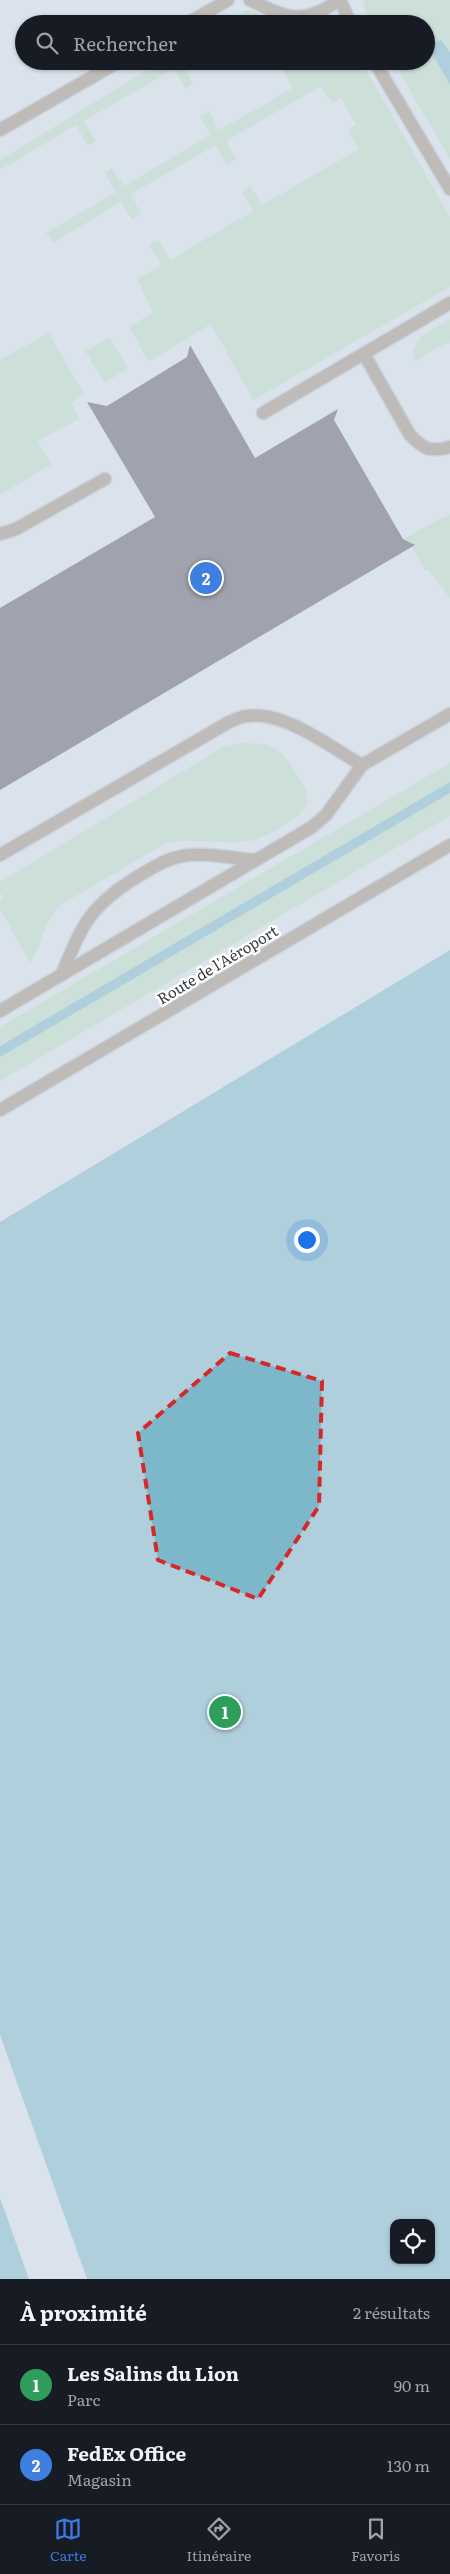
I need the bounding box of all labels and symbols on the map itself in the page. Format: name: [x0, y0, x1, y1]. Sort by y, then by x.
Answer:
pin: 2: [190, 559, 222, 597]
street label: Route de l'Aéroport: [152, 919, 282, 1009]
your location: [294, 1227, 320, 1253]
pin: 1: [209, 1693, 241, 1731]

